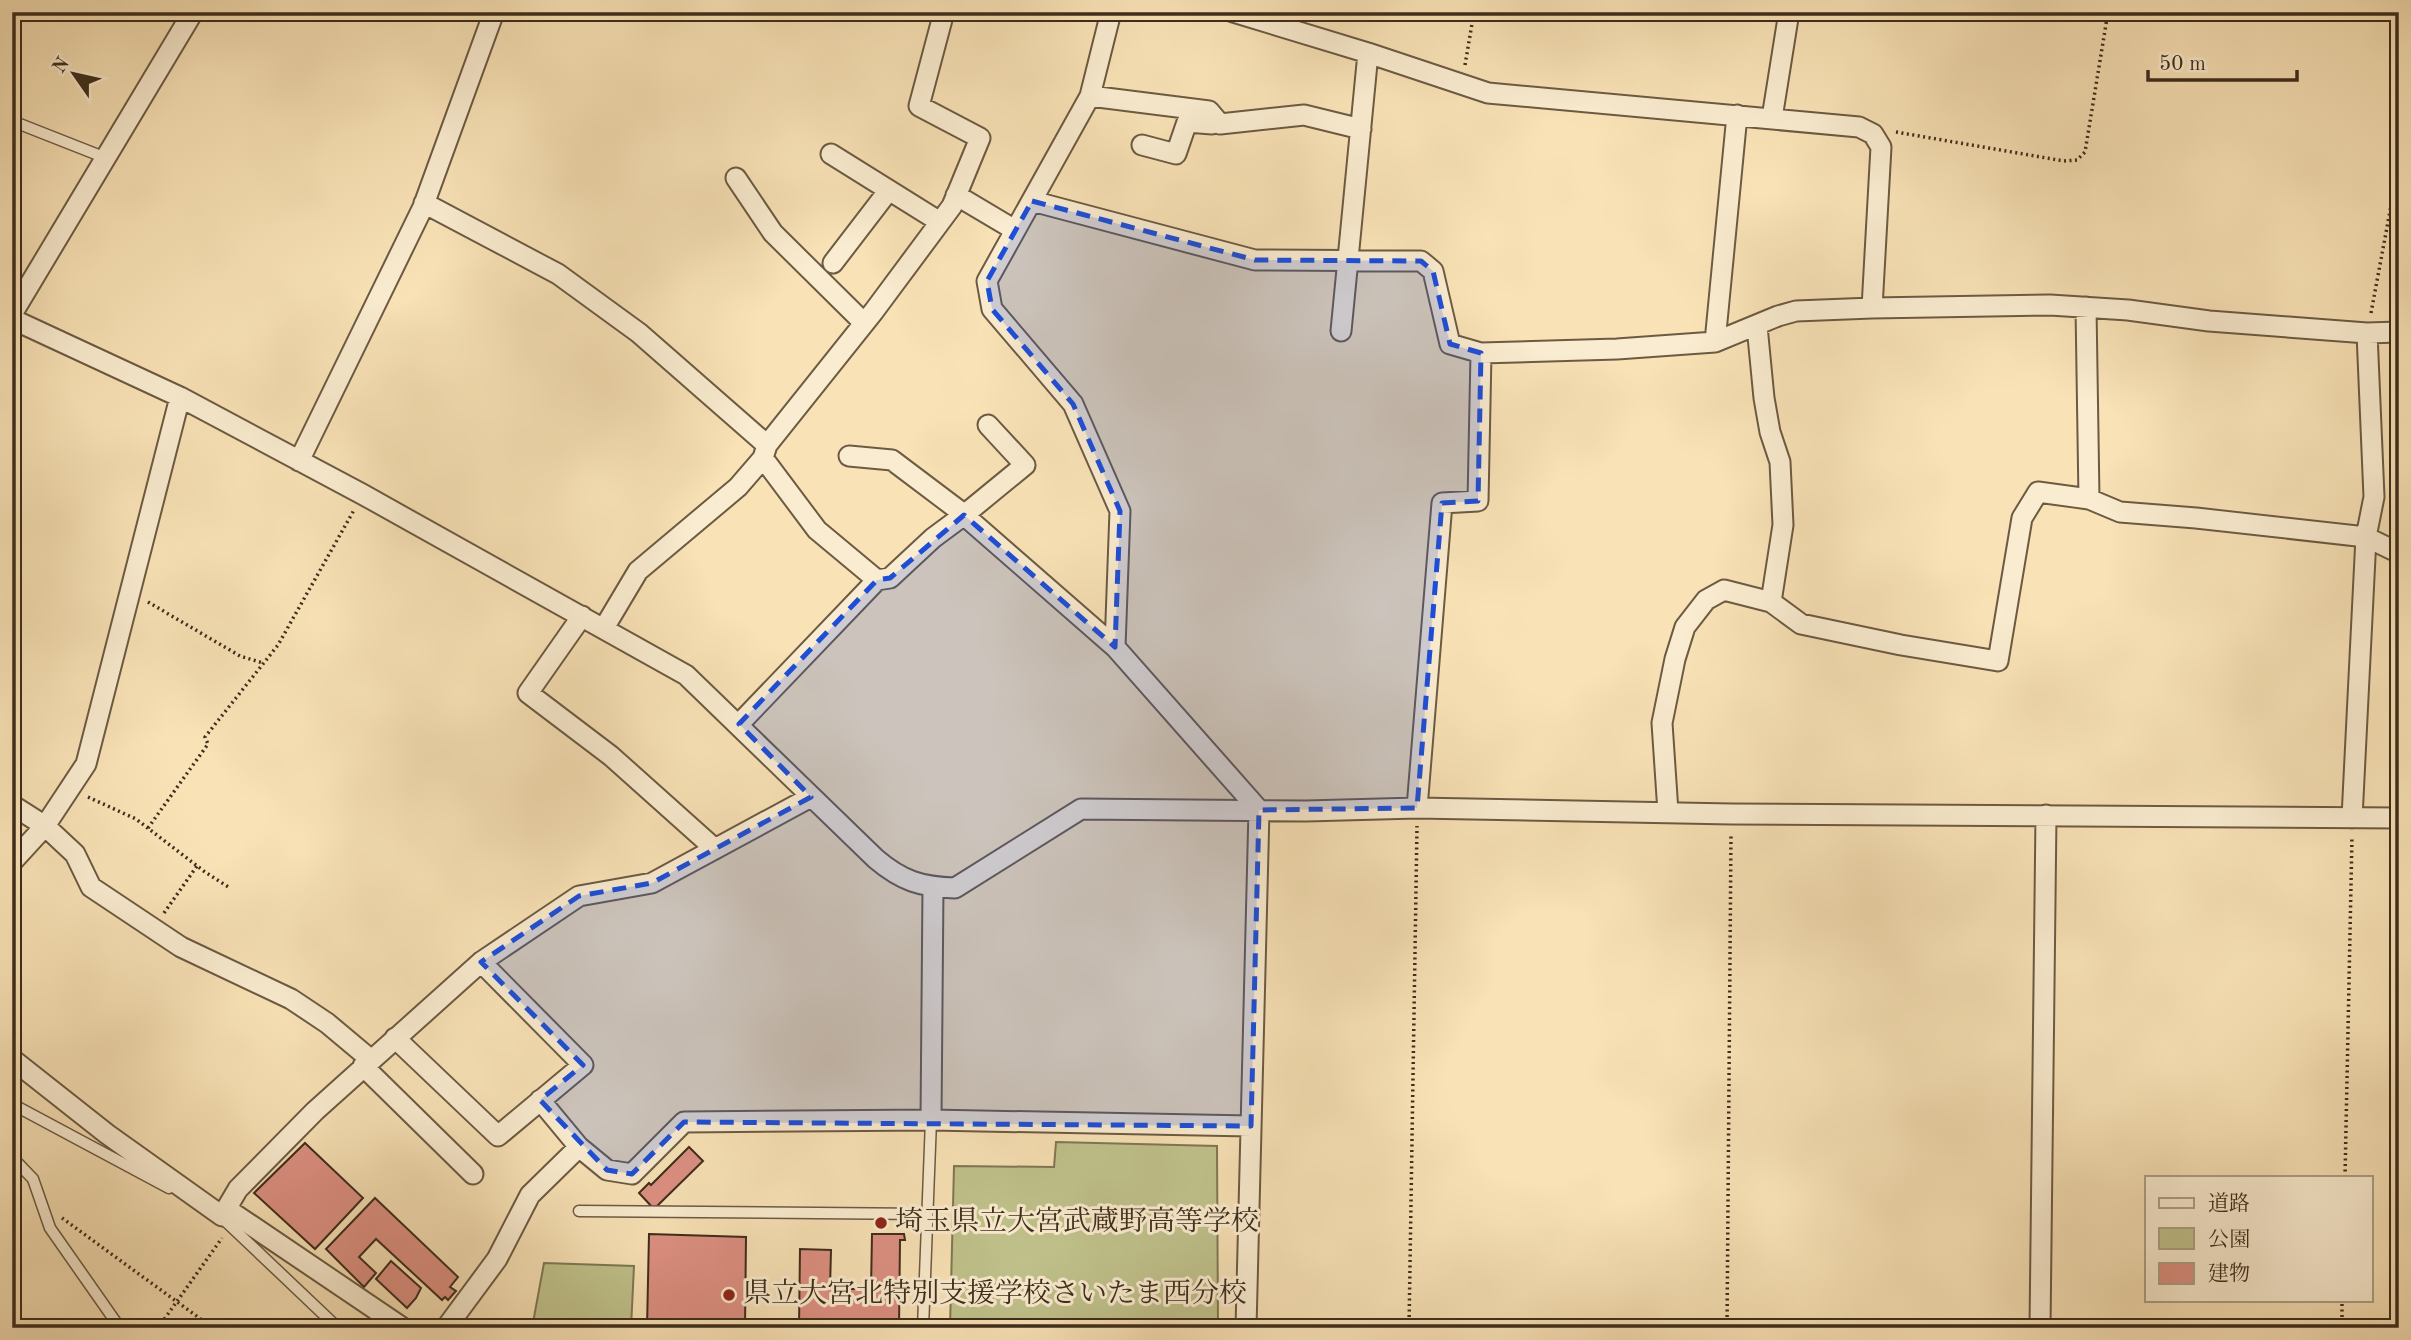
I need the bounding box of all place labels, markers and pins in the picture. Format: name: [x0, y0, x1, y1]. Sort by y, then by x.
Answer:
place label: 埼玉県立大宮武蔵野高等学校: [895, 1206, 1259, 1237]
marker: 埼玉県立大宮武蔵野高等学校: [873, 1215, 889, 1231]
place label: 県立大宮北特別支援学校さいたま西分校: [743, 1278, 1247, 1309]
marker: 県立大宮北特別支援学校さいたま西分校: [721, 1287, 737, 1303]

